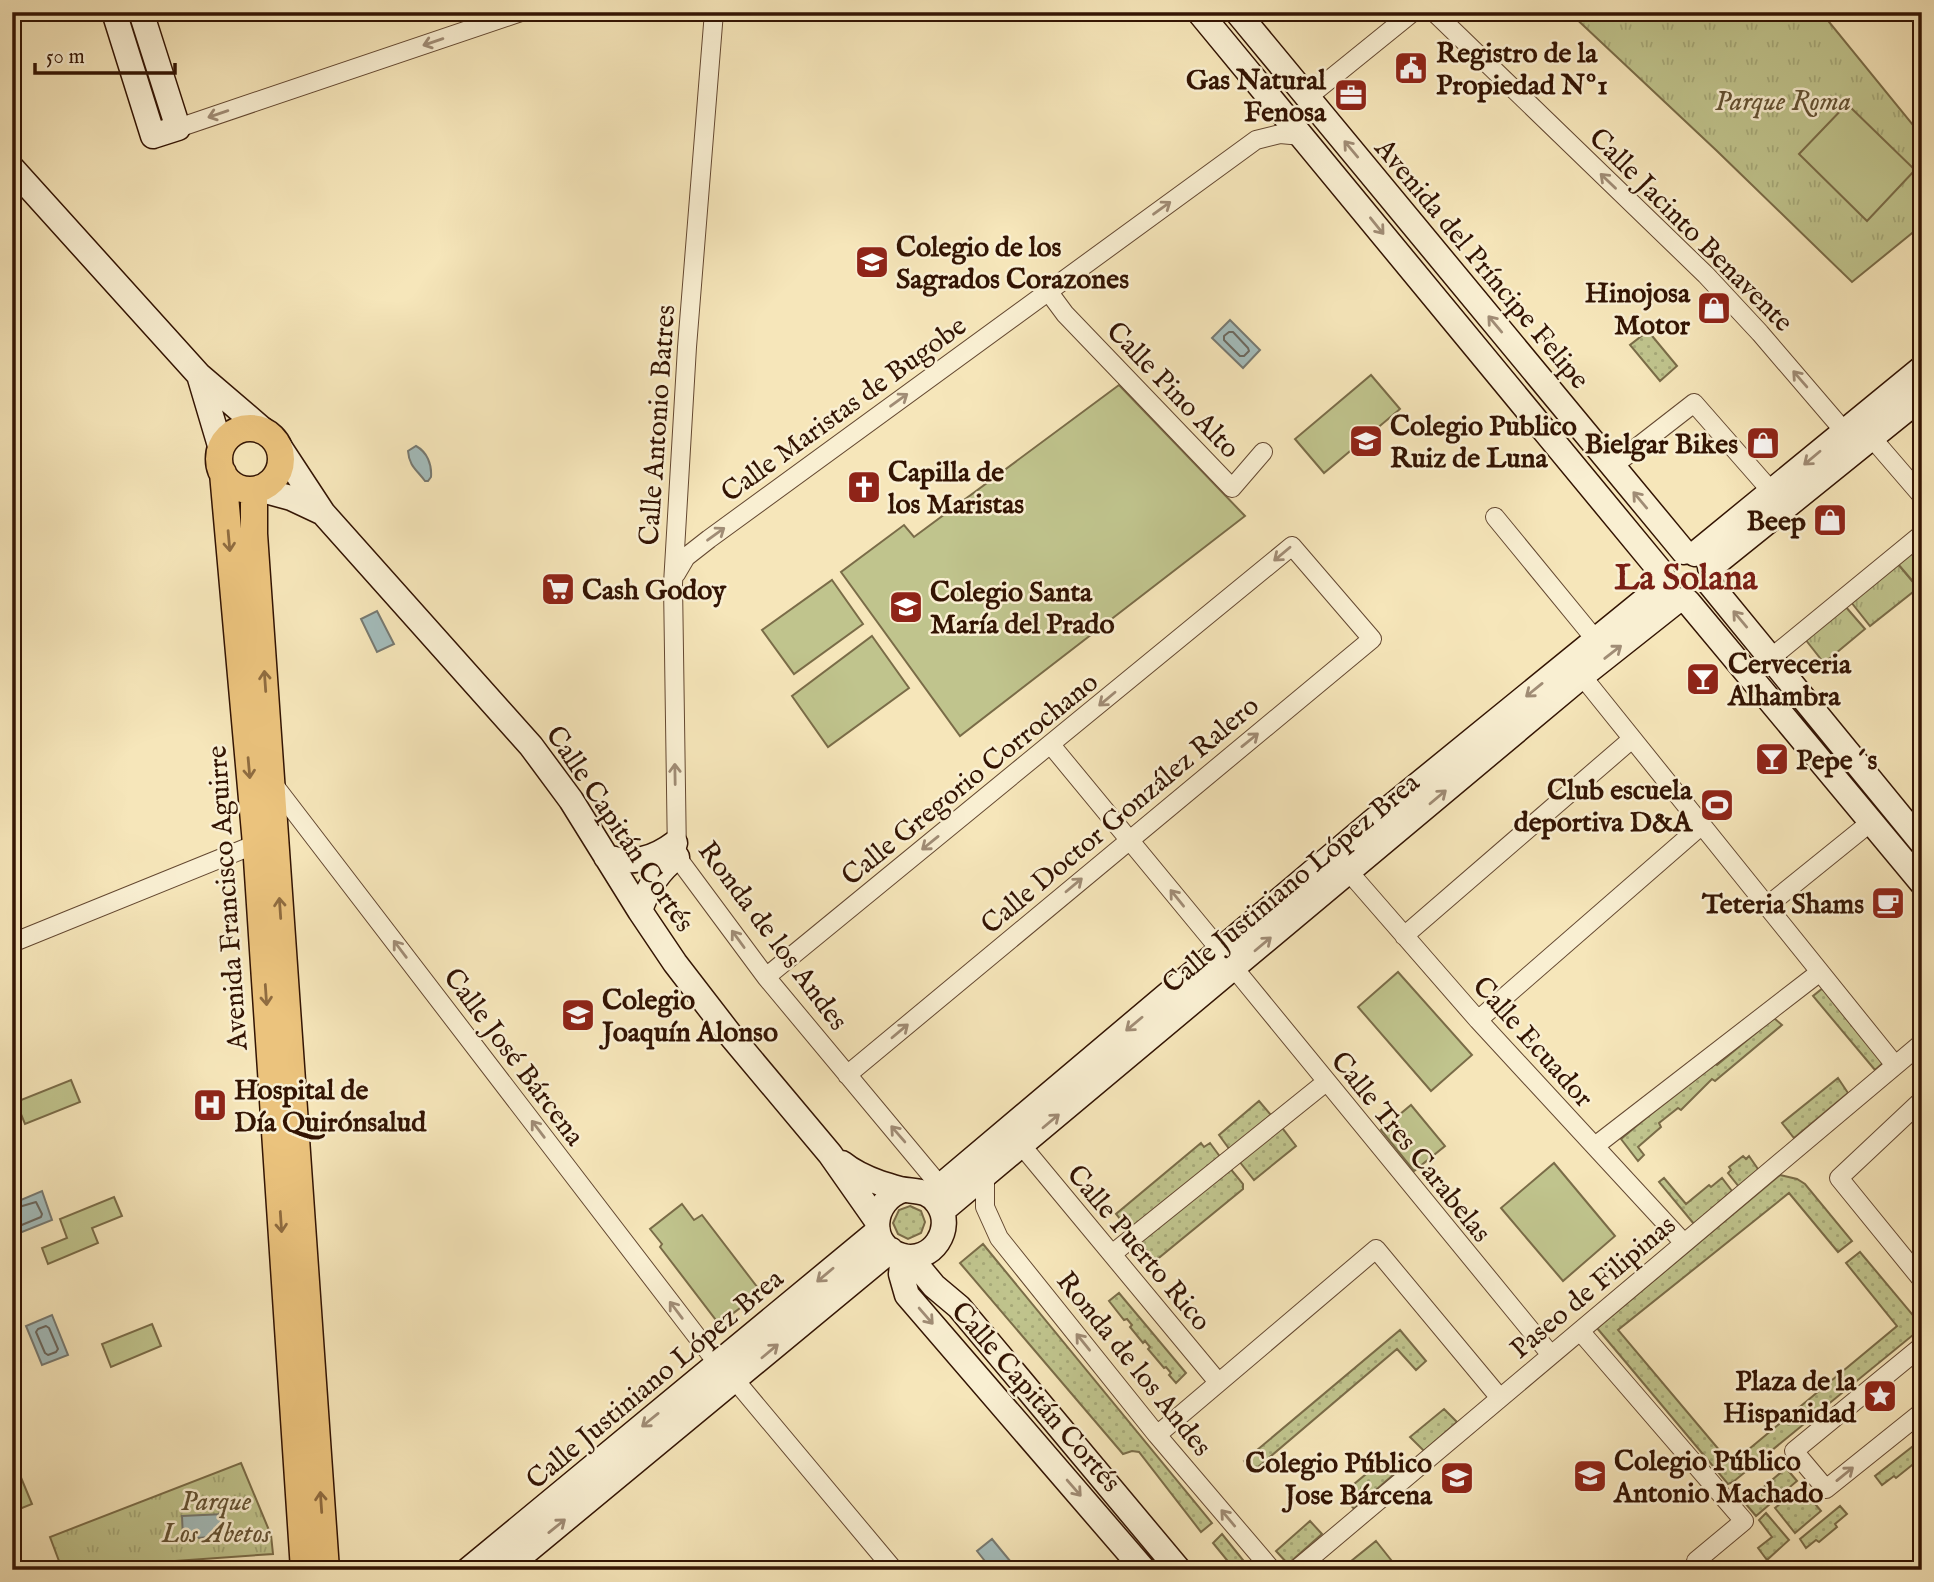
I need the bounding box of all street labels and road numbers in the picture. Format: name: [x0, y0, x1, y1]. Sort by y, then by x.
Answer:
street label: Calle Jacinto Benavente: [1581, 121, 1800, 340]
street label: Avenida del Príncipe Felipe: [1365, 131, 1596, 397]
street label: Calle Antonio Batres: [633, 304, 684, 547]
street label: Calle Maristas de Bugobe: [715, 309, 974, 511]
street label: Calle Pino Alto: [1098, 315, 1246, 467]
street label: Calle Gregorio Corrochano: [835, 666, 1106, 894]
street label: Calle Doctor González Ralero: [974, 689, 1267, 943]
street label: Calle Capitán Cortés: [537, 720, 701, 939]
street label: Avenida Francisco Aguirre: [200, 744, 257, 1053]
street label: Calle Justiniano López Brea: [1156, 765, 1428, 1002]
street label: Ronda de los Andes: [689, 835, 855, 1038]
street label: Calle José Bárcena: [435, 962, 592, 1154]
street label: Calle Ecuador: [1464, 970, 1600, 1116]
street label: Calle Tres Carabelas: [1322, 1045, 1498, 1250]
street label: Calle Puerto Rico: [1058, 1158, 1218, 1339]
street label: Paseo de Filipinas: [1504, 1208, 1684, 1367]
street label: Calle Justiniano López Brea: [520, 1261, 792, 1498]
street label: Ronda de los Andes: [1048, 1265, 1218, 1464]
street label: Calle Capitán Cortés: [943, 1295, 1127, 1500]

